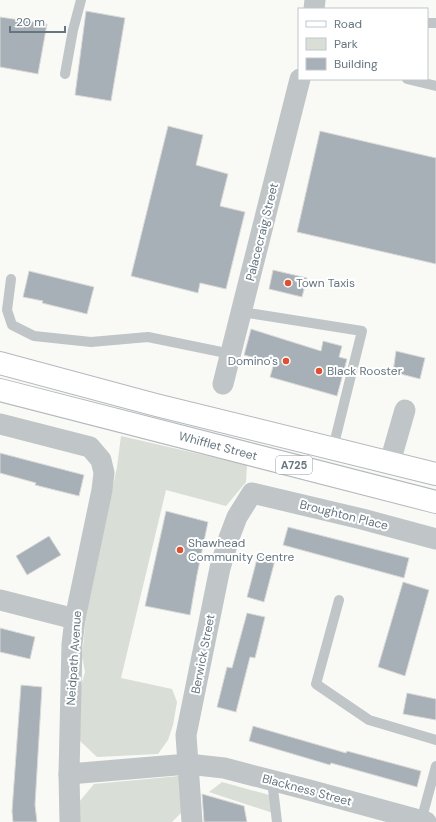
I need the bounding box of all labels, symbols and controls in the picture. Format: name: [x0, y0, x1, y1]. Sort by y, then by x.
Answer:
scale bar: [10, 8, 65, 34]
legend: [298, 8, 428, 80]
text: 20 m: [16, 14, 45, 30]
text: Road: [334, 16, 362, 32]
text: Park: [334, 36, 358, 52]
text: Building: [334, 56, 378, 72]
street label: Palacecraig Street: [242, 181, 282, 283]
place label: Town Taxis: [296, 275, 355, 291]
marker: Town Taxis: [283, 278, 293, 288]
place label: Domino's: [228, 353, 278, 369]
marker: Domino's: [281, 356, 291, 366]
place label: Black Rooster: [327, 363, 403, 379]
marker: Black Rooster: [314, 366, 324, 376]
street label: Whifflet Street: [177, 428, 259, 464]
road number: A725: [276, 456, 312, 474]
street label: Broughton Place: [298, 496, 390, 534]
place label: Shawhead Community Centre: [188, 535, 295, 565]
marker: Shawhead Community Centre: [175, 545, 185, 555]
street label: Neidpath Avenue: [63, 610, 85, 706]
street label: Berwick Street: [187, 613, 219, 695]
street label: Blackness Street: [260, 770, 354, 810]

